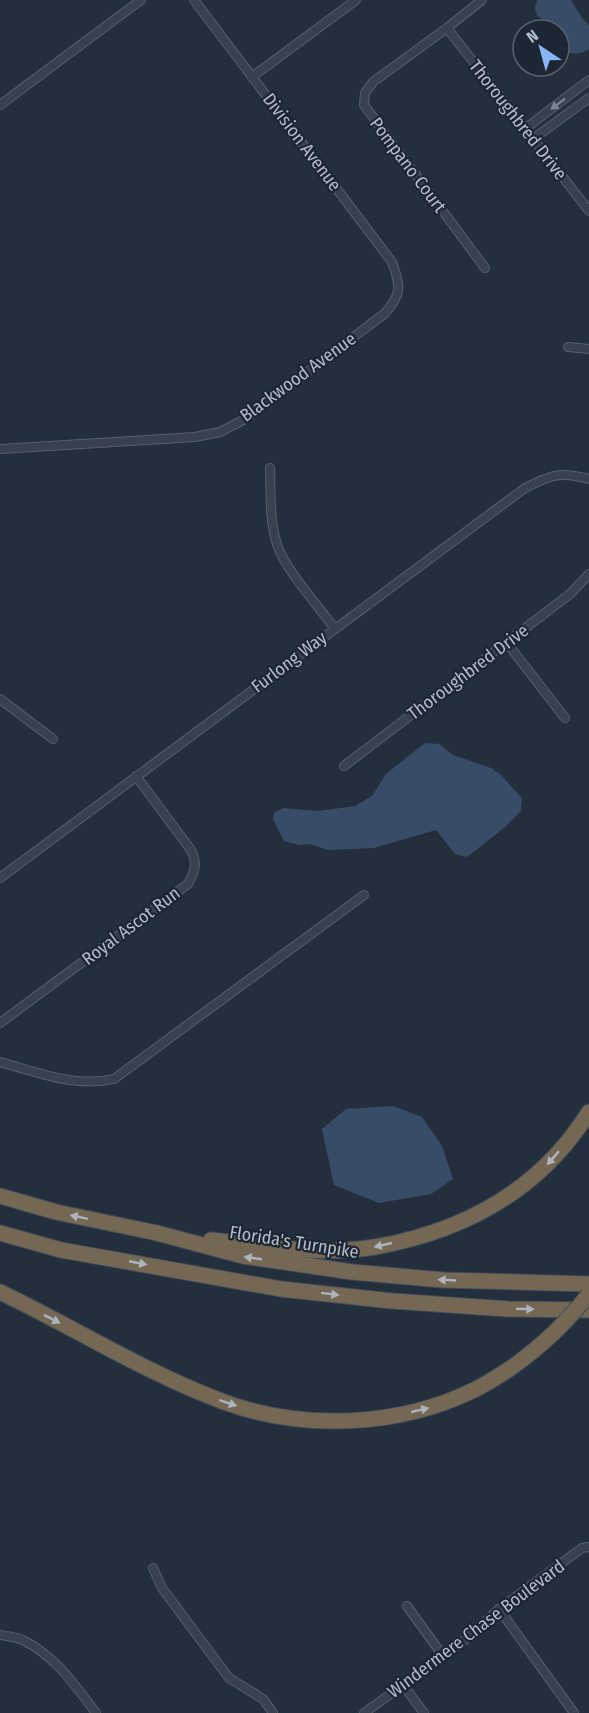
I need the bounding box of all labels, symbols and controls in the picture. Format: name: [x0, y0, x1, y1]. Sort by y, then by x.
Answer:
north arrow: [511, 18, 571, 78]
text: N: [523, 26, 542, 47]
street label: Thoroughbred Drive: [464, 56, 572, 184]
street label: Division Avenue: [258, 89, 346, 195]
one-way arrow: [550, 98, 565, 110]
street label: Pompano Court: [365, 113, 451, 217]
street label: Blackwood Avenue: [236, 327, 360, 426]
street label: Thoroughbred Drive: [403, 619, 533, 725]
street label: Furlong Way: [247, 627, 331, 697]
street label: Royal Ascot Run: [78, 882, 184, 970]
one-way arrow: [547, 1150, 560, 1165]
one-way arrow: [69, 1212, 88, 1221]
street label: Florida's Turnpike: [228, 1221, 360, 1263]
one-way arrow: [373, 1240, 392, 1250]
one-way arrow: [243, 1253, 262, 1262]
one-way arrow: [129, 1259, 148, 1268]
one-way arrow: [437, 1275, 456, 1284]
one-way arrow: [321, 1290, 340, 1299]
one-way arrow: [515, 1305, 534, 1314]
one-way arrow: [44, 1314, 61, 1324]
one-way arrow: [219, 1398, 237, 1408]
one-way arrow: [411, 1404, 429, 1414]
street label: Windermere Chase Boulevard: [383, 1555, 569, 1703]

